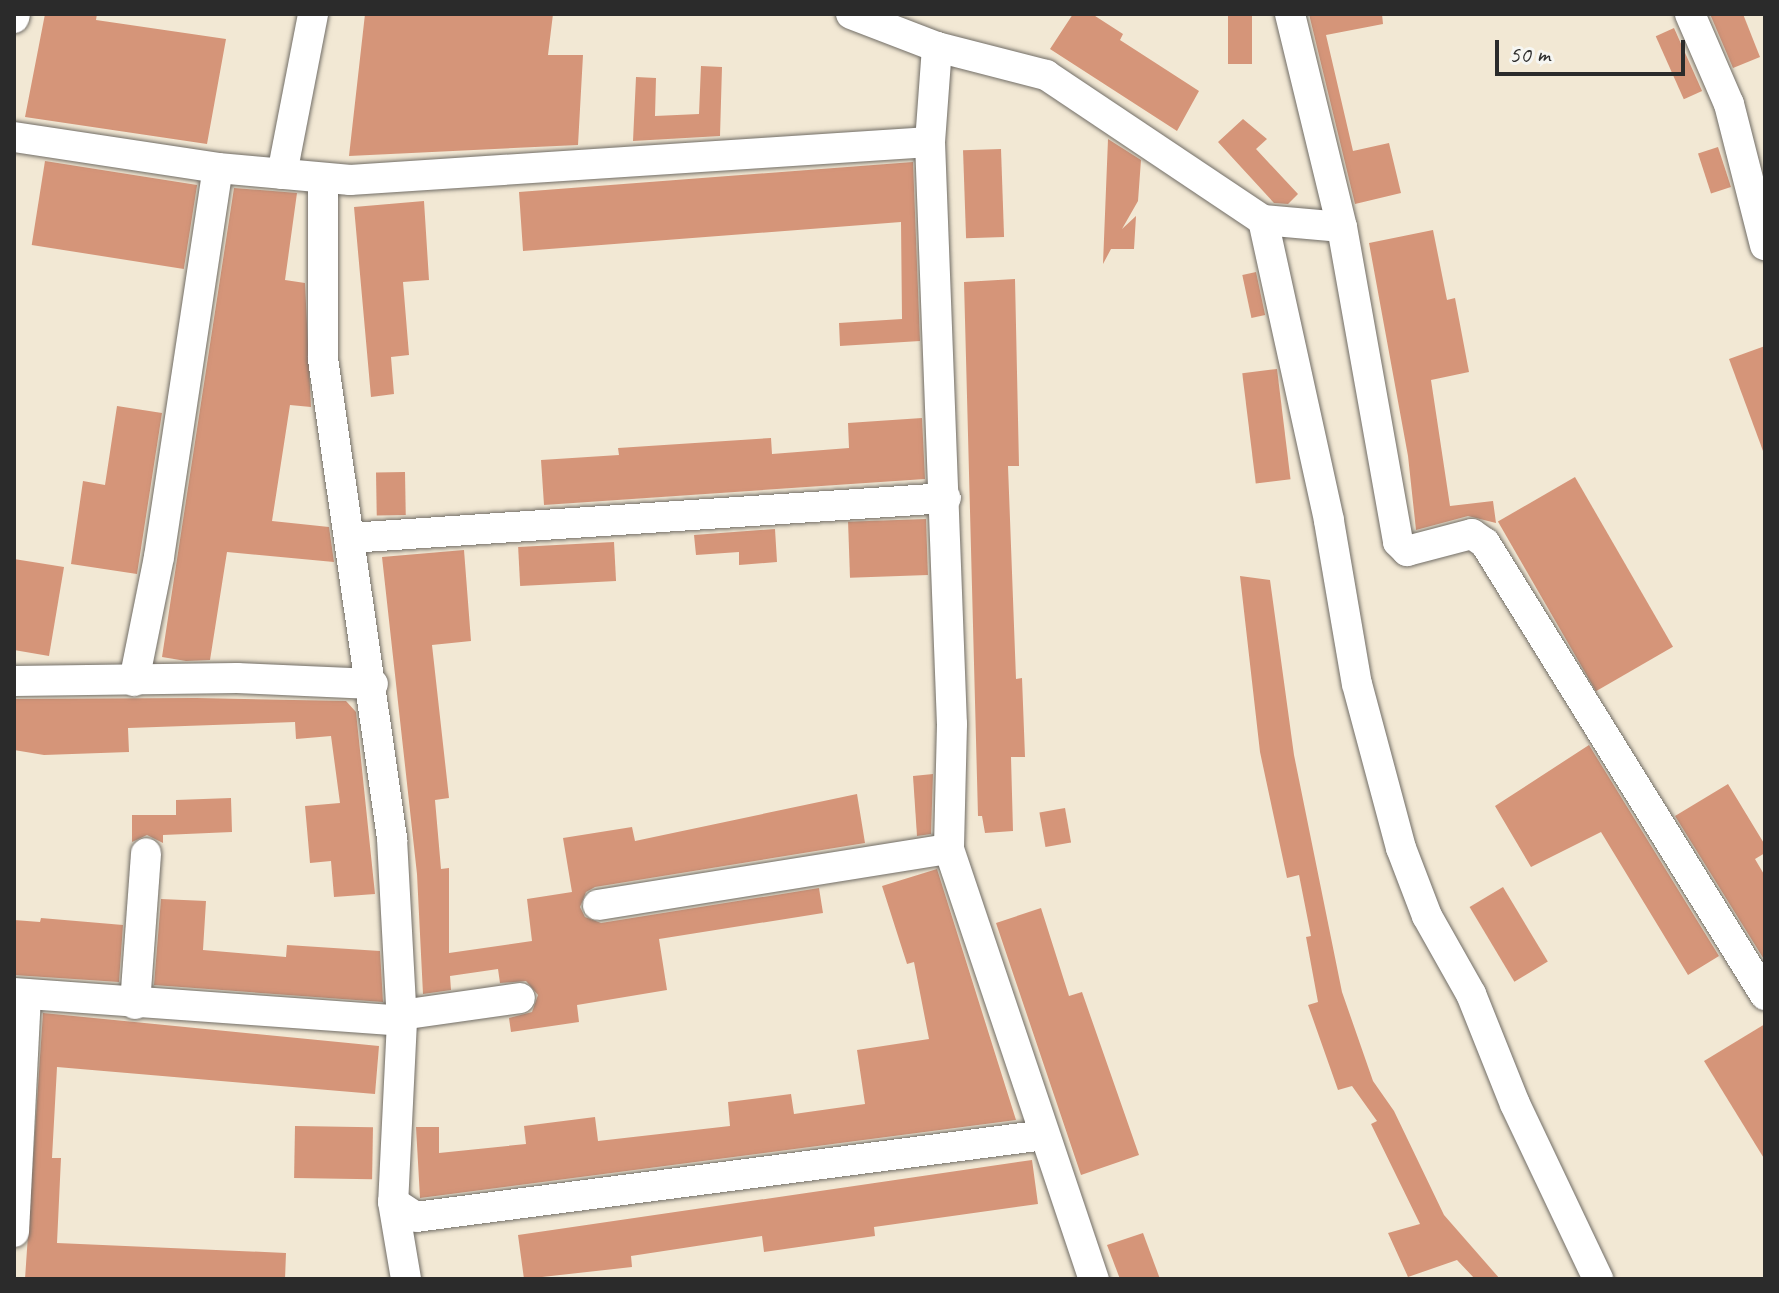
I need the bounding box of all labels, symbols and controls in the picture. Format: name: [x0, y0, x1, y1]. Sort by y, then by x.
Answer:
scale bar: [1499, 24, 1689, 74]
text: 50 m: [1509, 39, 1550, 69]

